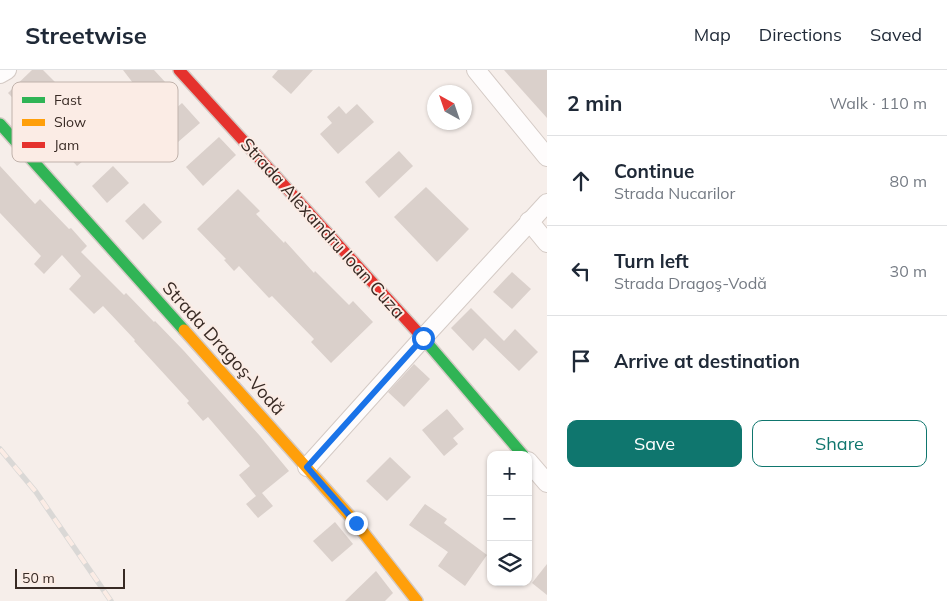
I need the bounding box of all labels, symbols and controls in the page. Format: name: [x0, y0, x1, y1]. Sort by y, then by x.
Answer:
text: Streetwise: [25, 20, 147, 50]
text: Map: [694, 23, 731, 46]
text: Directions: [759, 23, 842, 46]
text: Saved: [870, 23, 922, 46]
legend: [12, 82, 178, 162]
north arrow: [427, 85, 472, 130]
text: 2 min: [567, 90, 622, 116]
text: Fast: [54, 91, 82, 109]
text: Walk · 110 m: [829, 93, 927, 113]
text: Slow: [54, 113, 86, 131]
street label: Strada Alexandru Ioan Cuza: [236, 133, 410, 323]
text: Jam: [54, 136, 79, 154]
text: Continue: [614, 159, 694, 183]
icon: ahead: [567, 167, 595, 195]
text: 80 m: [890, 171, 927, 191]
text: Strada Nucarilor: [614, 183, 735, 203]
text: Turn left: [614, 249, 689, 273]
icon: left: [567, 257, 595, 285]
text: 30 m: [890, 261, 927, 281]
text: Strada Dragoş-Vodă: [614, 273, 767, 293]
street label: Strada Dragoş-Vodă: [158, 276, 290, 420]
route start: [412, 327, 435, 350]
icon: arrive: [567, 347, 595, 375]
text: Arrive at destination: [614, 349, 800, 373]
button: Save: [567, 420, 742, 467]
button: Share: [752, 420, 927, 467]
map controls: [487, 451, 532, 586]
button: +: [487, 451, 532, 496]
button: −: [487, 496, 532, 541]
route end: [345, 512, 368, 535]
button: layers: [487, 541, 532, 586]
scale bar: [15, 566, 125, 589]
text: 50 m: [22, 569, 55, 587]

